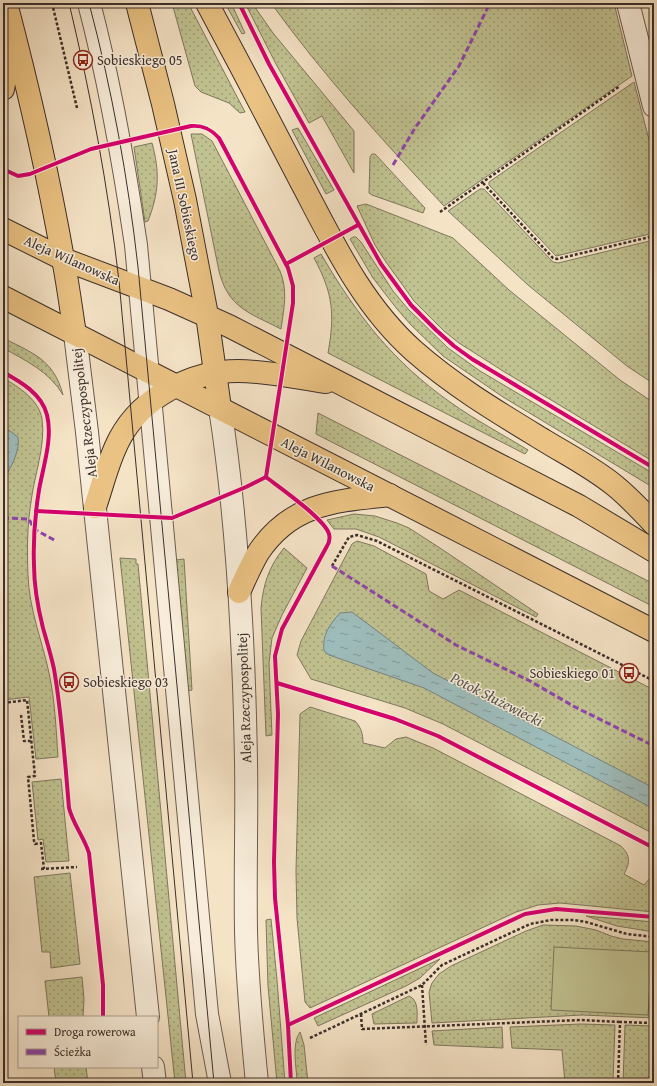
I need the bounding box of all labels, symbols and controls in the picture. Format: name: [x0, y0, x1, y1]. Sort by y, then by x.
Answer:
bus stop icon: Sobieskiego 05: [72, 49, 94, 71]
place label: Sobieskiego 05: [97, 50, 183, 70]
street label: Jana III Sobieskiego: [163, 145, 207, 263]
street label: Aleja Wilanowska: [21, 230, 123, 290]
street label: Aleja Rzeczypospolitej: [66, 347, 102, 479]
street label: Aleja Wilanowska: [278, 432, 379, 496]
street label: Aleja Rzeczypospolitej: [232, 632, 256, 764]
bus stop icon: Sobieskiego 01: [618, 662, 640, 684]
place label: Sobieskiego 01: [529, 663, 615, 683]
water label: Potok Służewiecki: [446, 666, 547, 731]
bus stop icon: Sobieskiego 03: [58, 671, 80, 693]
place label: Sobieskiego 03: [83, 672, 169, 692]
legend: [18, 1016, 158, 1068]
text: Droga rowerowa: [54, 1023, 136, 1040]
text: Ścieżka: [54, 1043, 92, 1060]

